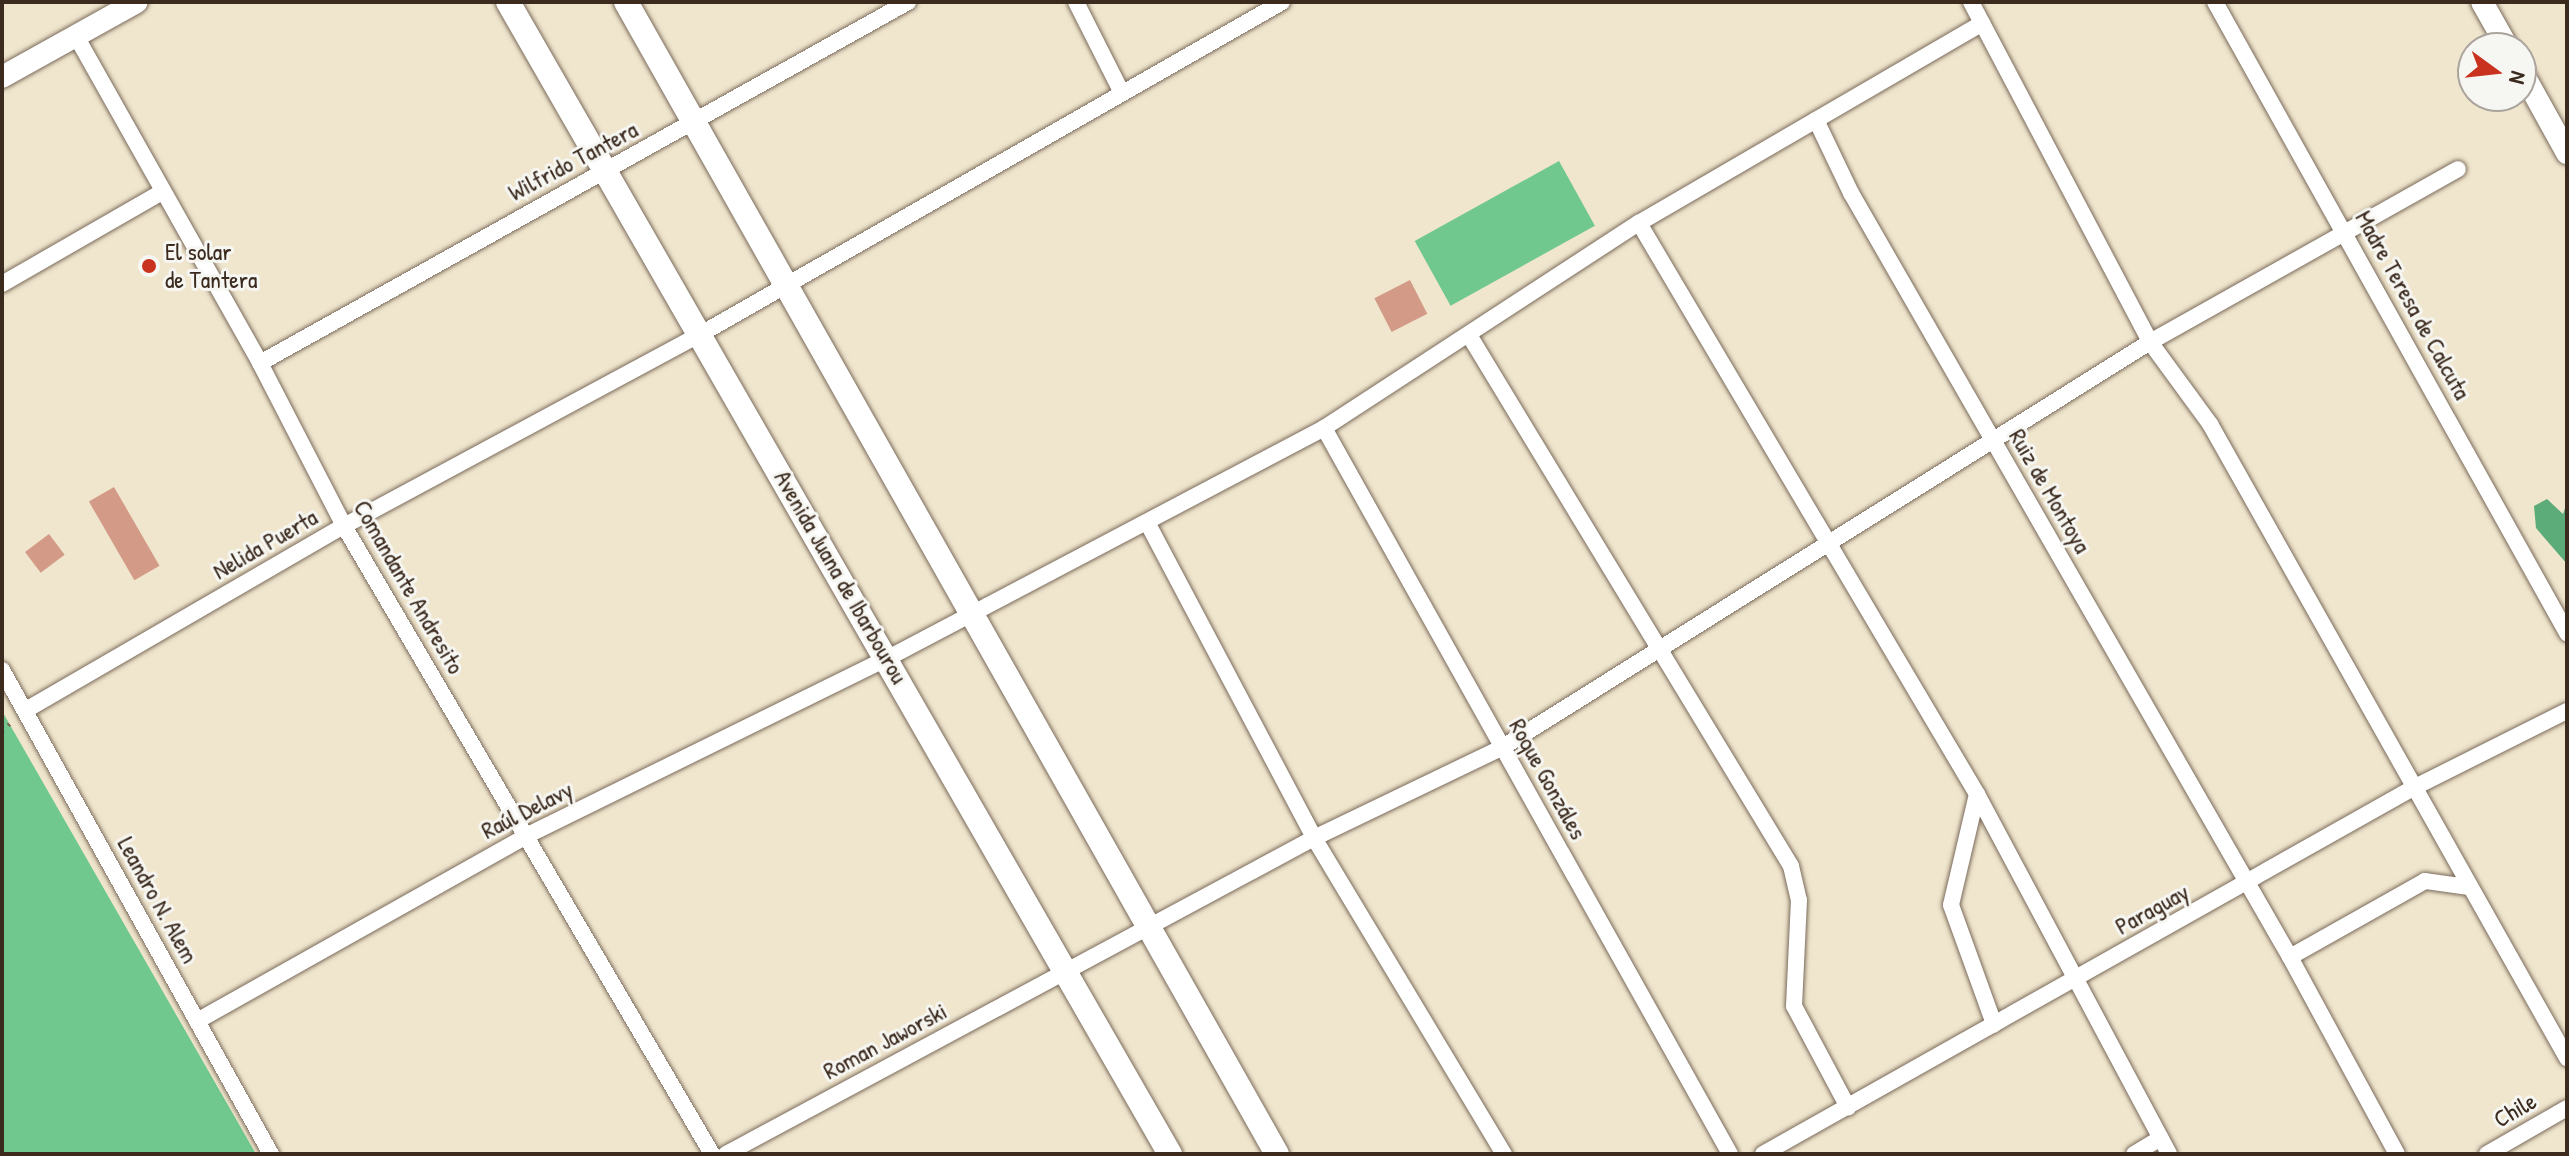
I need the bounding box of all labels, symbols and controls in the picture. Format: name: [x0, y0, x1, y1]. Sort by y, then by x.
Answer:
north arrow: [2457, 32, 2537, 112]
text: N: [2502, 68, 2534, 87]
street label: Wilfrido Tantera: [503, 115, 643, 207]
street label: Madre Teresa de Calcuta: [2349, 206, 2477, 404]
place label: El solar de Tantera: [165, 238, 257, 294]
marker: El solar de Tantera: [140, 257, 158, 275]
street label: Ruiz de Montoya: [2003, 424, 2097, 558]
street label: Avenida Juana de Ibarbourou: [768, 465, 914, 689]
street label: Comandante Andresito: [348, 495, 470, 679]
street label: Nelida Puerta: [208, 503, 322, 585]
street label: Roque Gonzáles: [1503, 714, 1593, 844]
street label: Raúl Delavy: [477, 775, 577, 845]
street label: Leandro N. Alem: [111, 832, 205, 968]
street label: Paraguay: [2110, 877, 2194, 941]
street label: Roman Jaworski: [818, 996, 952, 1086]
street label: Chile: [2489, 1086, 2541, 1134]

